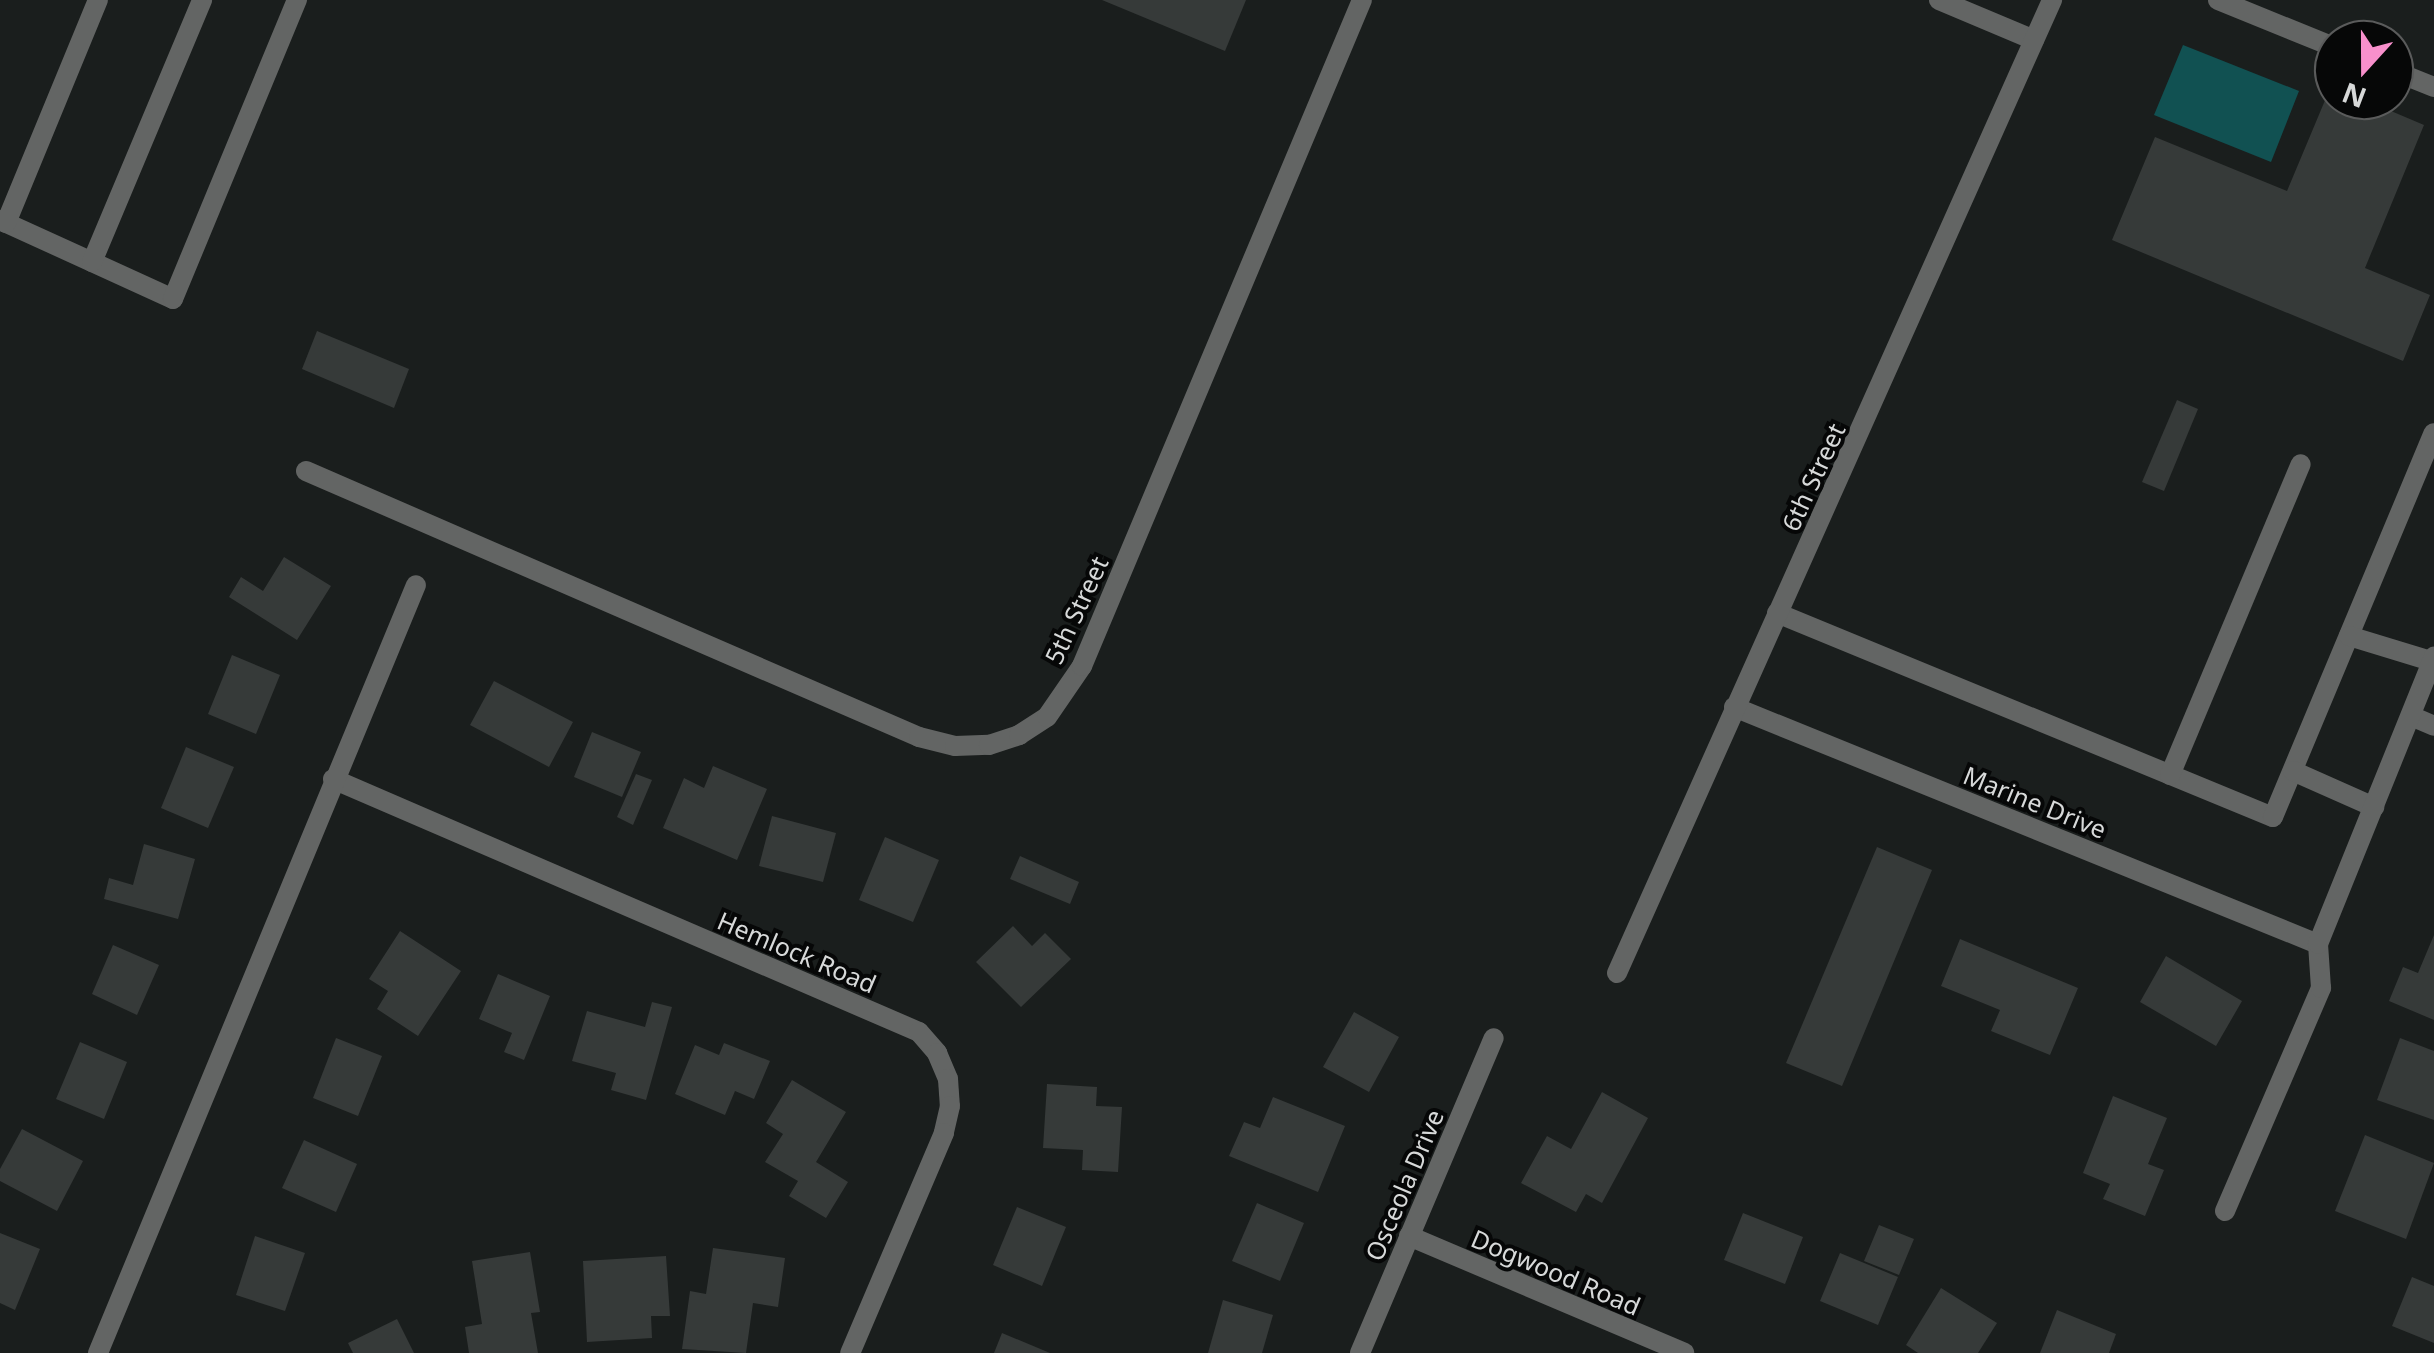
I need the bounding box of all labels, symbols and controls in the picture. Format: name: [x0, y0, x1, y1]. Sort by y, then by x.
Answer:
north arrow: [2314, 20, 2414, 120]
text: N: [2337, 74, 2371, 118]
street label: 6th Street: [1775, 419, 1851, 535]
street label: 5th Street: [1038, 552, 1114, 668]
street label: Marine Drive: [1959, 760, 2111, 844]
street label: Hemlock Road: [713, 905, 881, 999]
street label: Osceola Drive: [1359, 1105, 1449, 1265]
street label: Dogwood Road: [1467, 1223, 1645, 1321]

